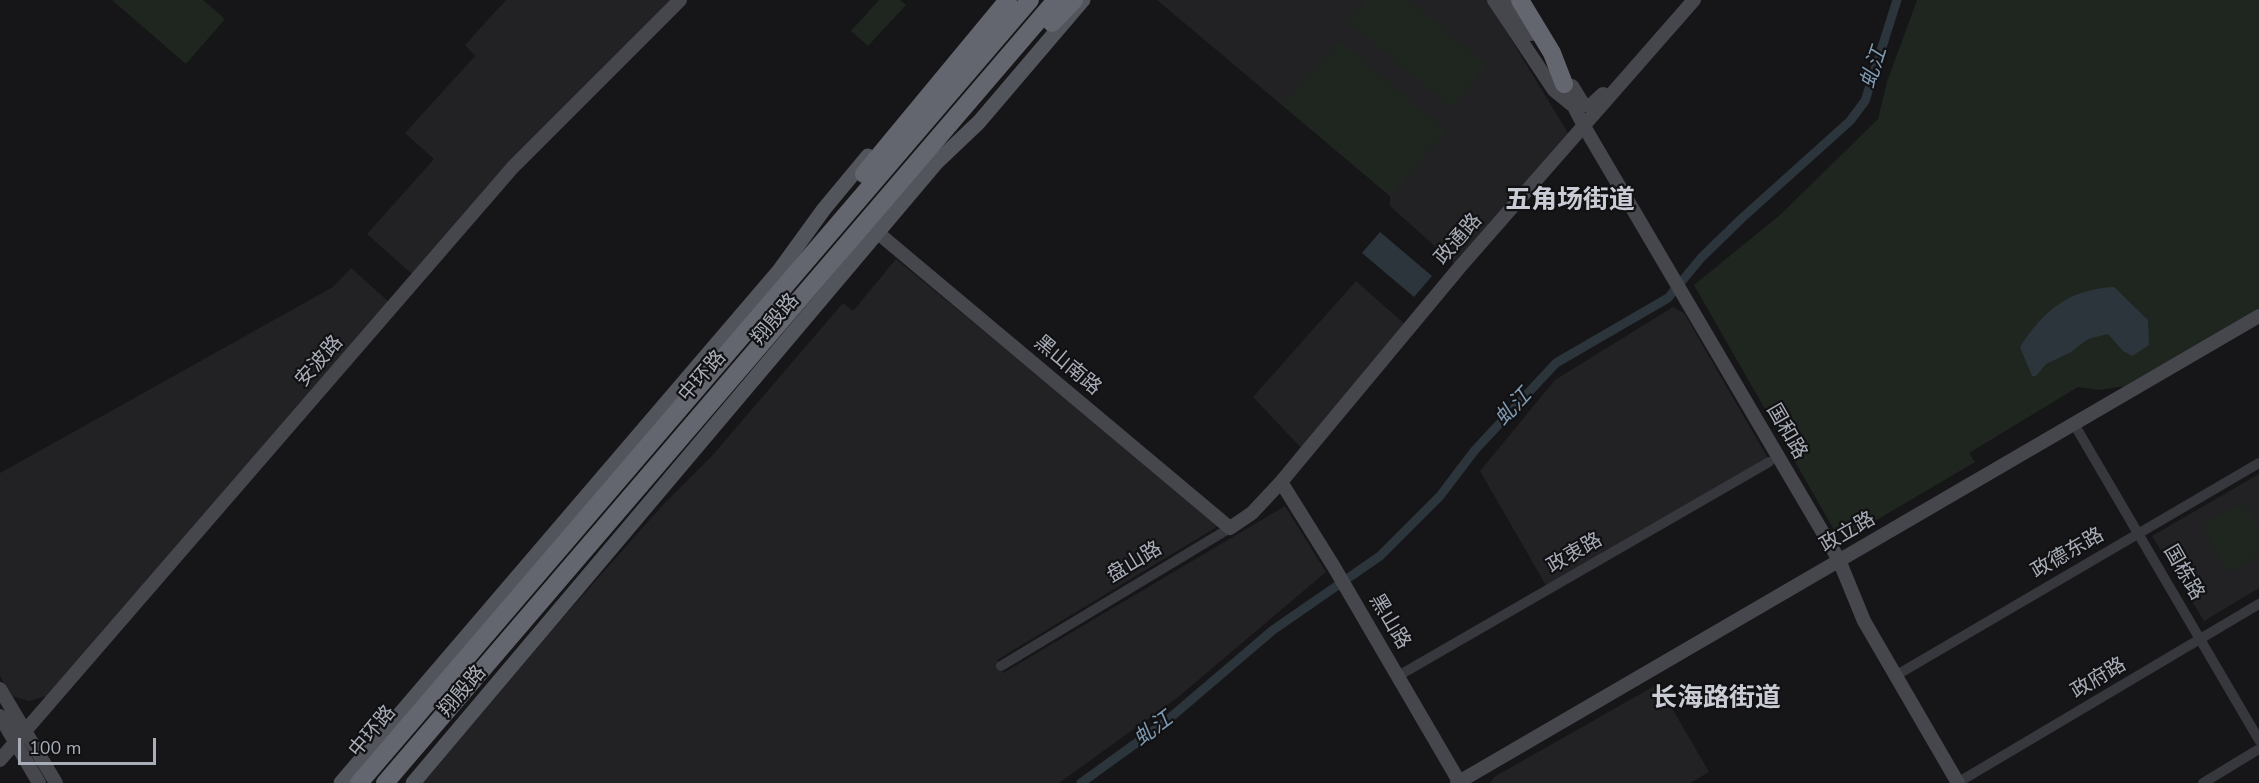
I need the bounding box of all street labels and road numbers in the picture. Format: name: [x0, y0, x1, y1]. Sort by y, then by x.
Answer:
street label: 政通路: [1430, 209, 1488, 271]
street label: 翔殷路: [747, 289, 805, 351]
street label: 安波路: [291, 331, 349, 393]
street label: 黑山南路: [1029, 331, 1105, 401]
street label: 中环路: [674, 346, 732, 408]
street label: 国和路: [1761, 400, 1811, 464]
street label: 政立路: [1816, 508, 1880, 558]
street label: 政德东路: [2027, 524, 2109, 584]
street label: 政衷路: [1543, 529, 1607, 579]
street label: 盘山路: [1103, 537, 1167, 589]
street label: 国栋路: [2158, 541, 2208, 605]
street label: 黑山路: [1363, 590, 1415, 654]
street label: 政府路: [2067, 653, 2131, 705]
street label: 翔殷路: [434, 661, 492, 723]
street label: 中环路: [345, 701, 401, 763]

